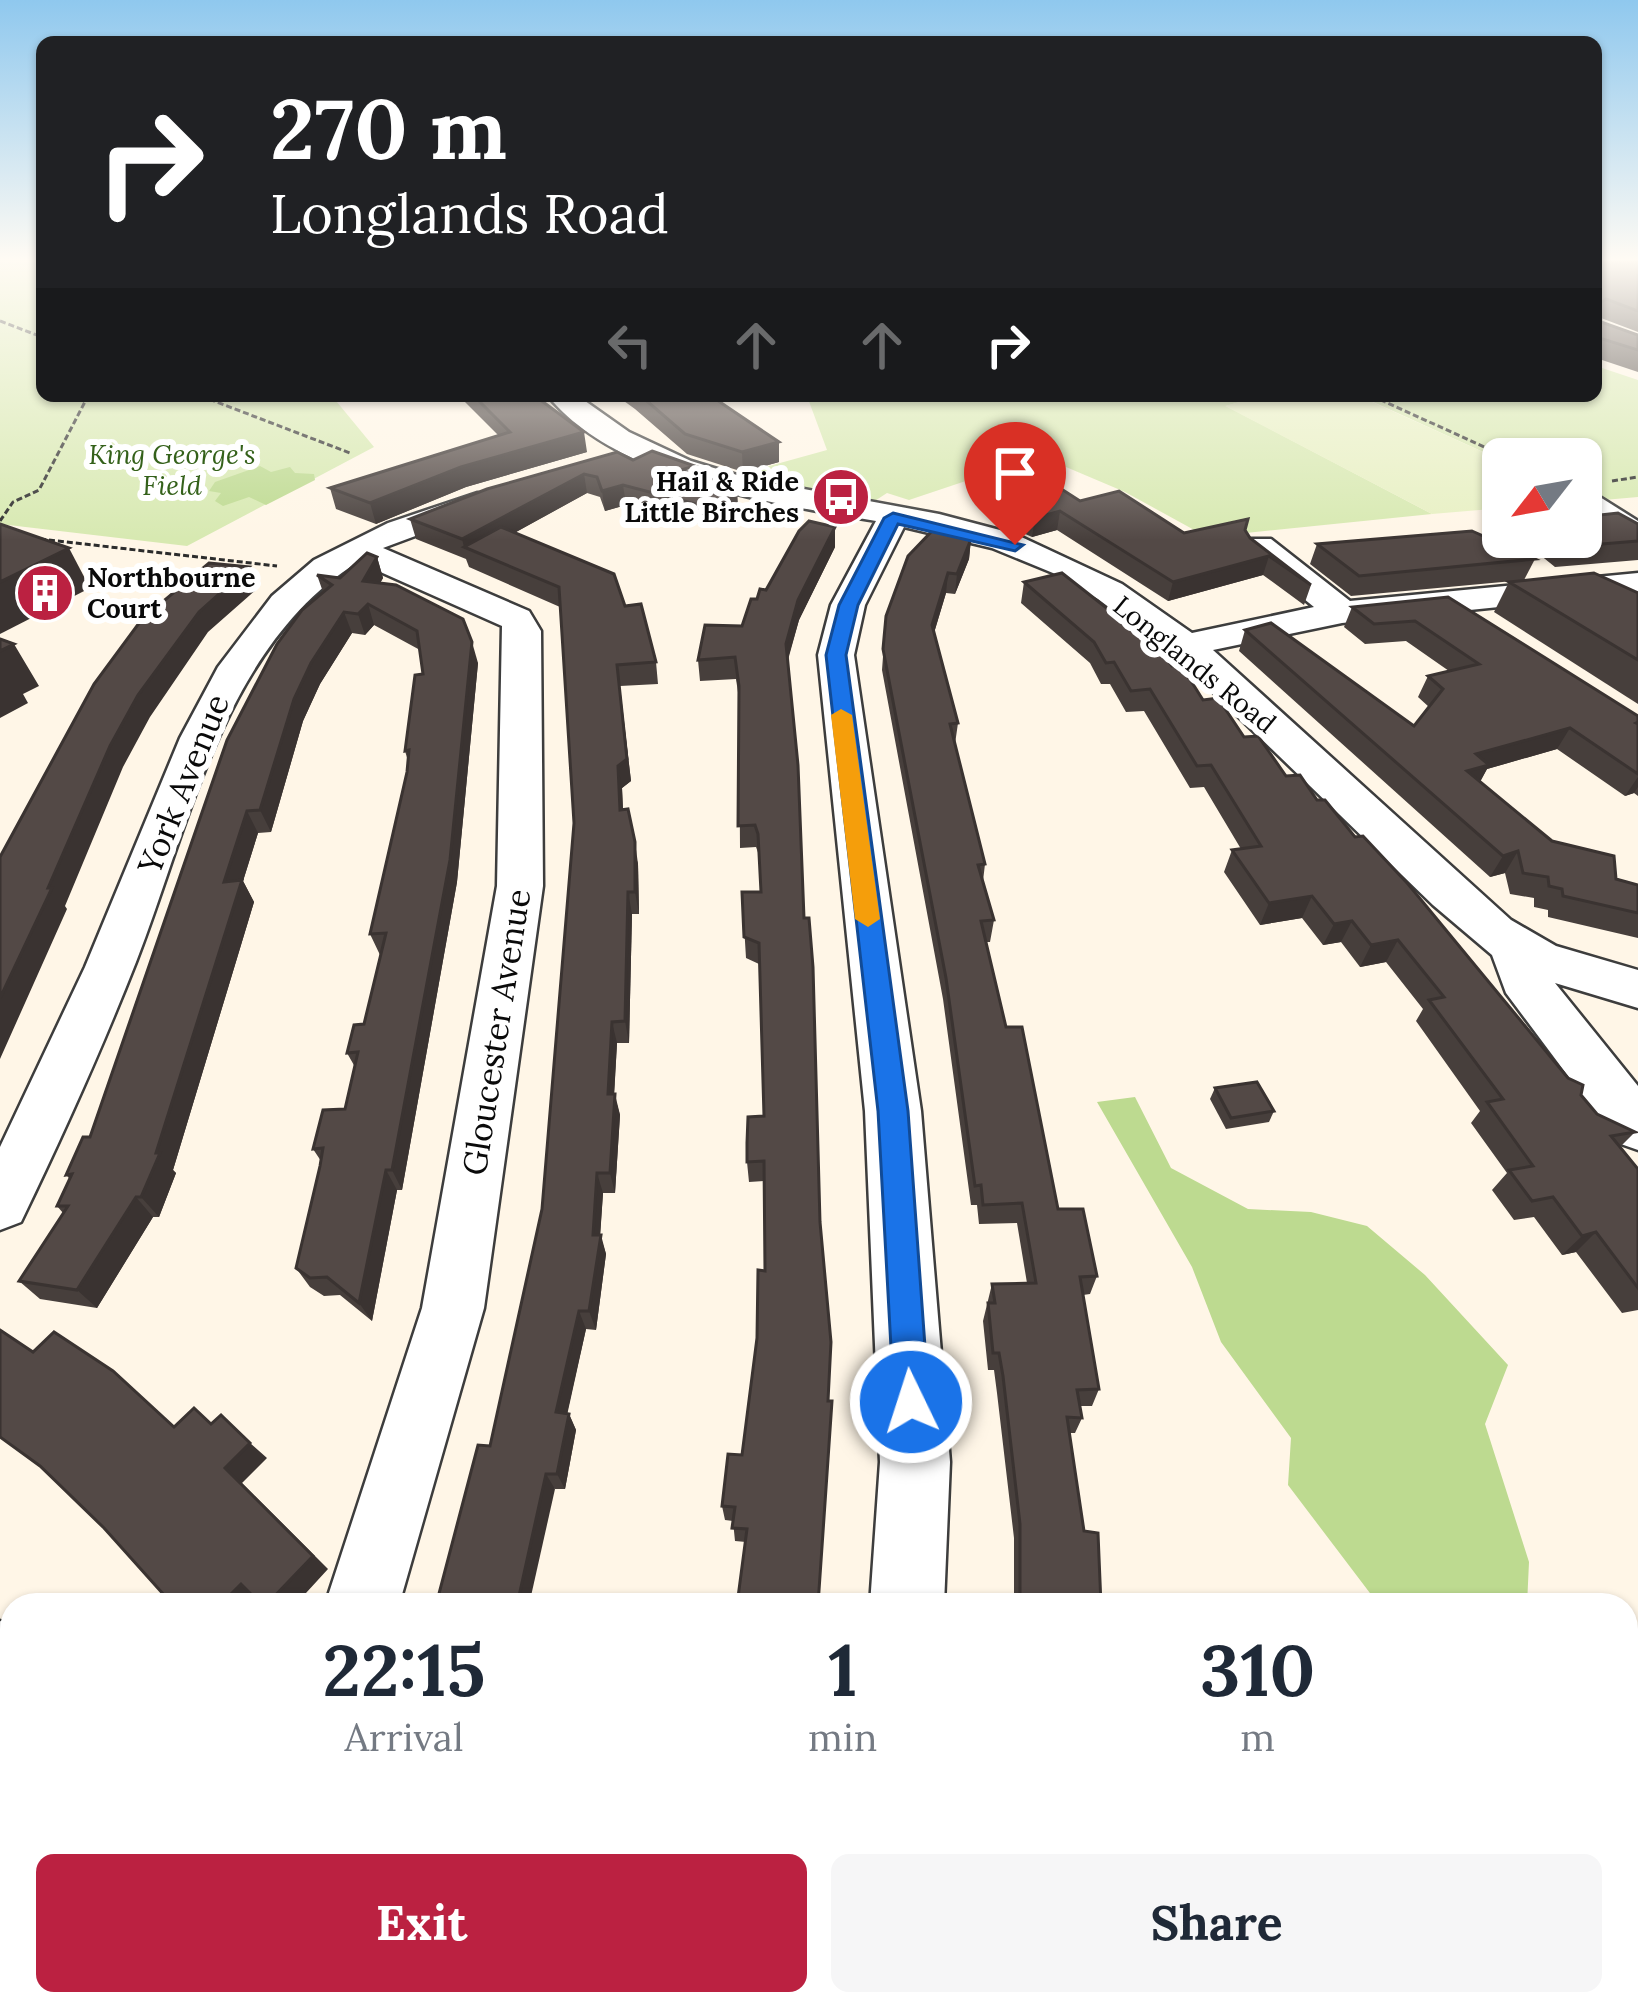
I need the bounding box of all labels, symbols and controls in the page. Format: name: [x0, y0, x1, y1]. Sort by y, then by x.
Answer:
text: 270 m: [270, 74, 507, 182]
icon: right: [72, 84, 228, 240]
text: Longlands Road: [270, 179, 669, 248]
icon: left: [597, 312, 663, 378]
icon: ahead: [723, 312, 789, 378]
icon: ahead: [849, 312, 915, 378]
icon: right: [975, 312, 1041, 378]
pin: [964, 422, 1066, 545]
park label: King George's Field: [88, 437, 256, 502]
north arrow: [1482, 438, 1602, 558]
map controls: [1482, 438, 1602, 558]
icon: arrive: [982, 440, 1048, 506]
place label: Hail & Ride Little Birches: [624, 464, 799, 529]
bus stop icon: Hail & Ride Little Birches: [810, 466, 872, 528]
place label: Northbourne Court: [87, 560, 255, 625]
building icon: Northbourne Court: [14, 562, 76, 624]
street label: Longlands Road: [1107, 588, 1283, 740]
street label: York Avenue: [127, 688, 238, 881]
street label: Gloucester Avenue: [453, 886, 539, 1178]
position arrow: [848, 1339, 974, 1465]
text: 22:15: [323, 1624, 485, 1716]
text: 1: [828, 1624, 857, 1716]
text: 310: [1200, 1624, 1315, 1716]
text: Arrival: [344, 1712, 464, 1762]
text: min: [808, 1712, 878, 1762]
text: m: [1240, 1712, 1275, 1762]
button: Exit: [36, 1854, 807, 1992]
button: Share: [831, 1854, 1602, 1992]

